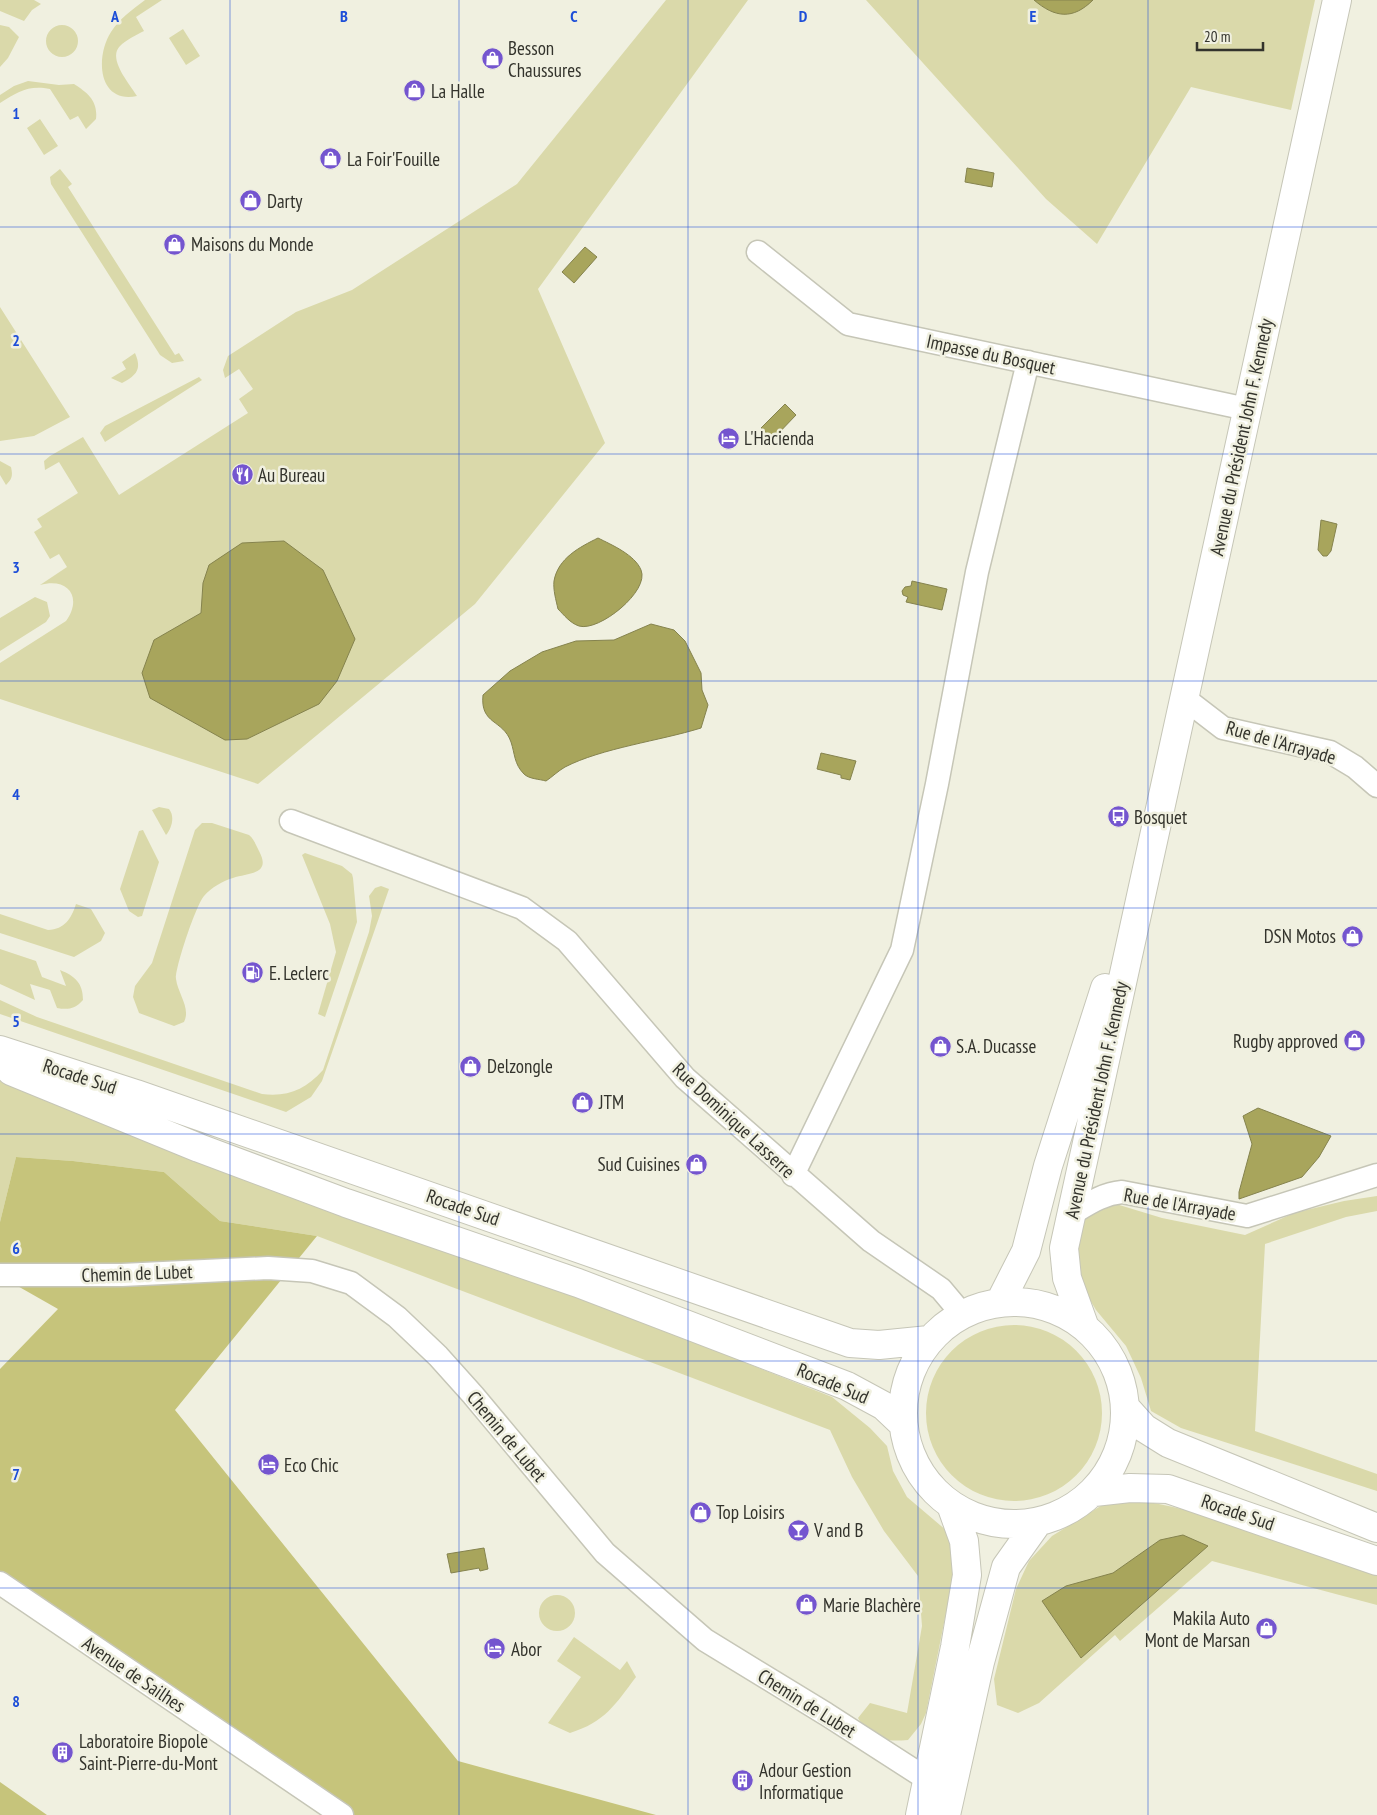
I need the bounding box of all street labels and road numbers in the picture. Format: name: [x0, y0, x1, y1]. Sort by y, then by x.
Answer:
street label: Avenue du Président John F. Kennedy: [1204, 315, 1278, 558]
street label: Impasse du Bosquet: [924, 329, 1058, 380]
street label: Rue de l'Arrayade: [1223, 715, 1339, 769]
street label: Avenue du Président John F. Kennedy: [1059, 978, 1133, 1221]
street label: Rocade Sud: [40, 1053, 120, 1099]
street label: Rue Dominique Lasserre: [668, 1057, 800, 1183]
street label: Rue de l'Arrayade: [1122, 1182, 1238, 1226]
street label: Rocade Sud: [423, 1183, 503, 1231]
street label: Chemin de Lubet: [81, 1259, 194, 1287]
street label: Rocade Sud: [793, 1357, 873, 1409]
street label: Chemin de Lubet: [462, 1386, 552, 1487]
street label: Rocade Sud: [1198, 1488, 1278, 1536]
street label: Avenue de Sailhes: [78, 1631, 190, 1717]
street label: Chemin de Lubet: [754, 1663, 861, 1743]

